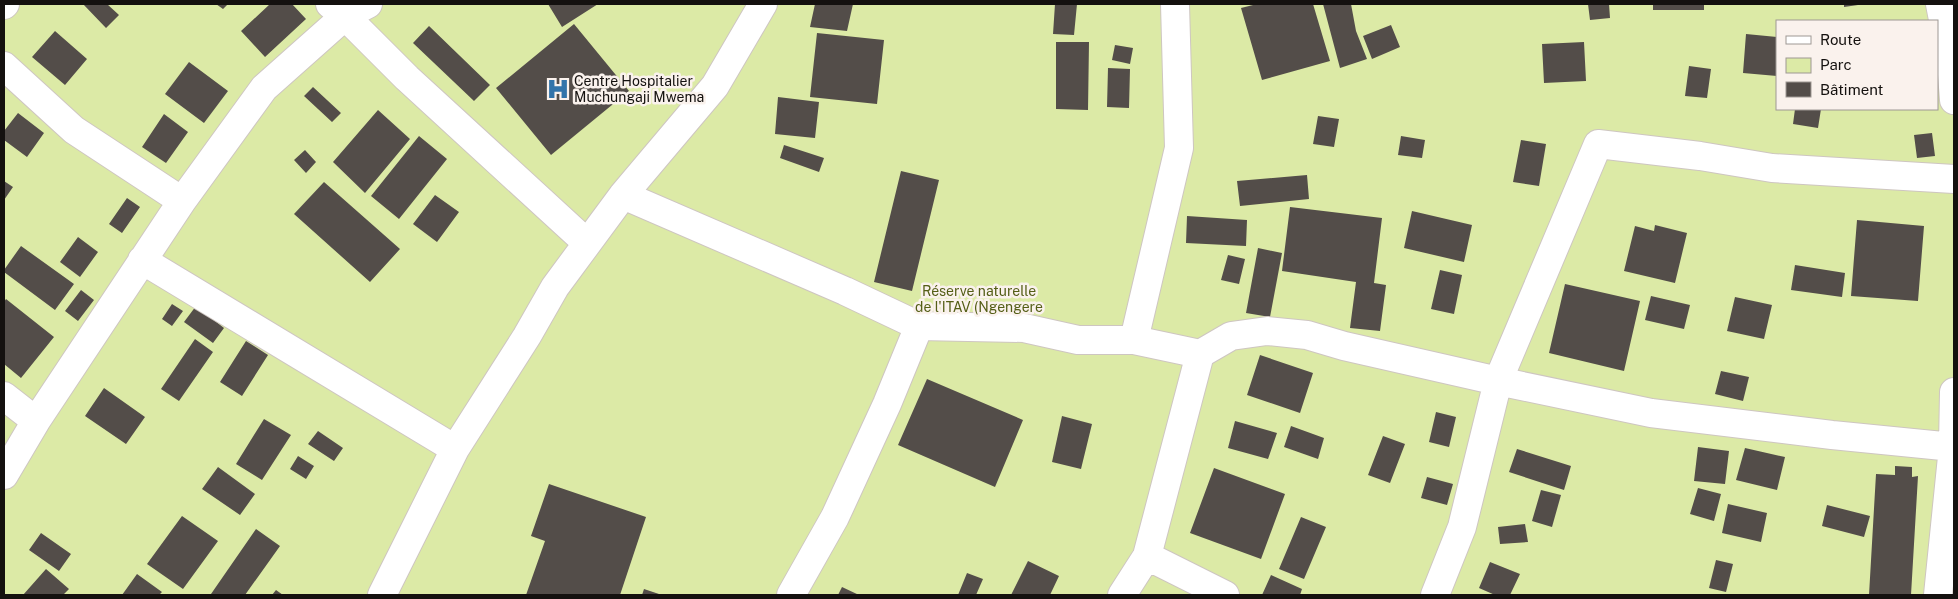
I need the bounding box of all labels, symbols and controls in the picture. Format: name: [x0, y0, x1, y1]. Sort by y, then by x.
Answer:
legend: [1776, 20, 1938, 110]
text: Route: [1820, 31, 1861, 48]
text: Parc: [1820, 56, 1852, 73]
place label: Centre Hospitalier Muchungaji Mwema: [574, 73, 704, 105]
hospital icon: Centre Hospitalier Muchungaji Mwema: [545, 76, 571, 102]
text: Bâtiment: [1820, 81, 1883, 98]
park label: Réserve naturelle de l'ITAV (Ngengere: [915, 283, 1043, 315]

